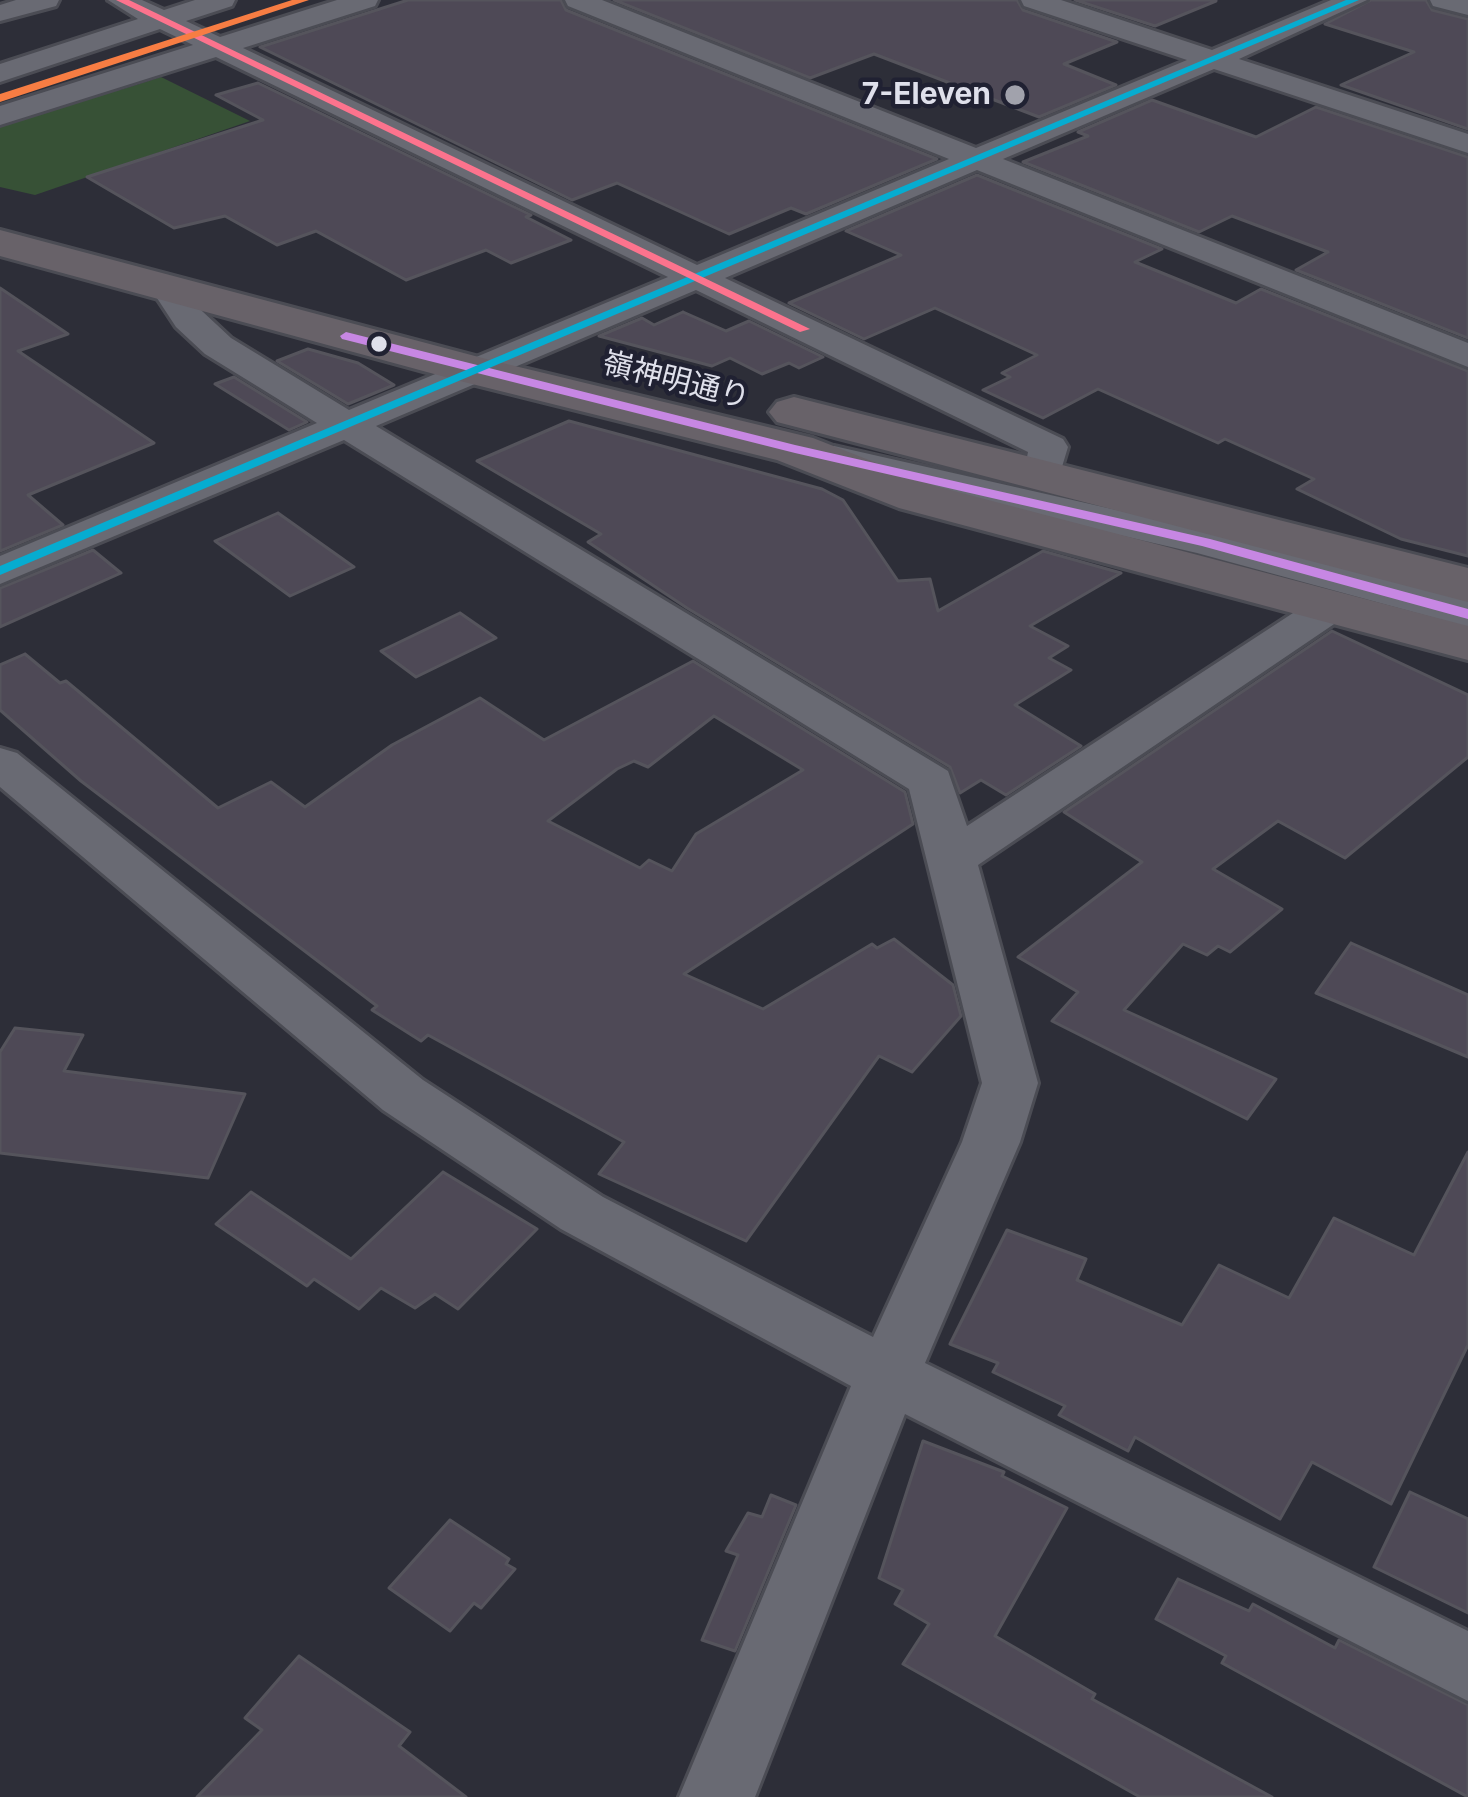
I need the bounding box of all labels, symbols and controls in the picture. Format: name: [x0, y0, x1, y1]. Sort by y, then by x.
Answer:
place label: 7-Eleven: [862, 77, 991, 113]
marker: 7-Eleven: [1002, 82, 1028, 108]
unlabelled marker: [368, 333, 390, 355]
street label: 嶺神明通り: [599, 345, 753, 417]

